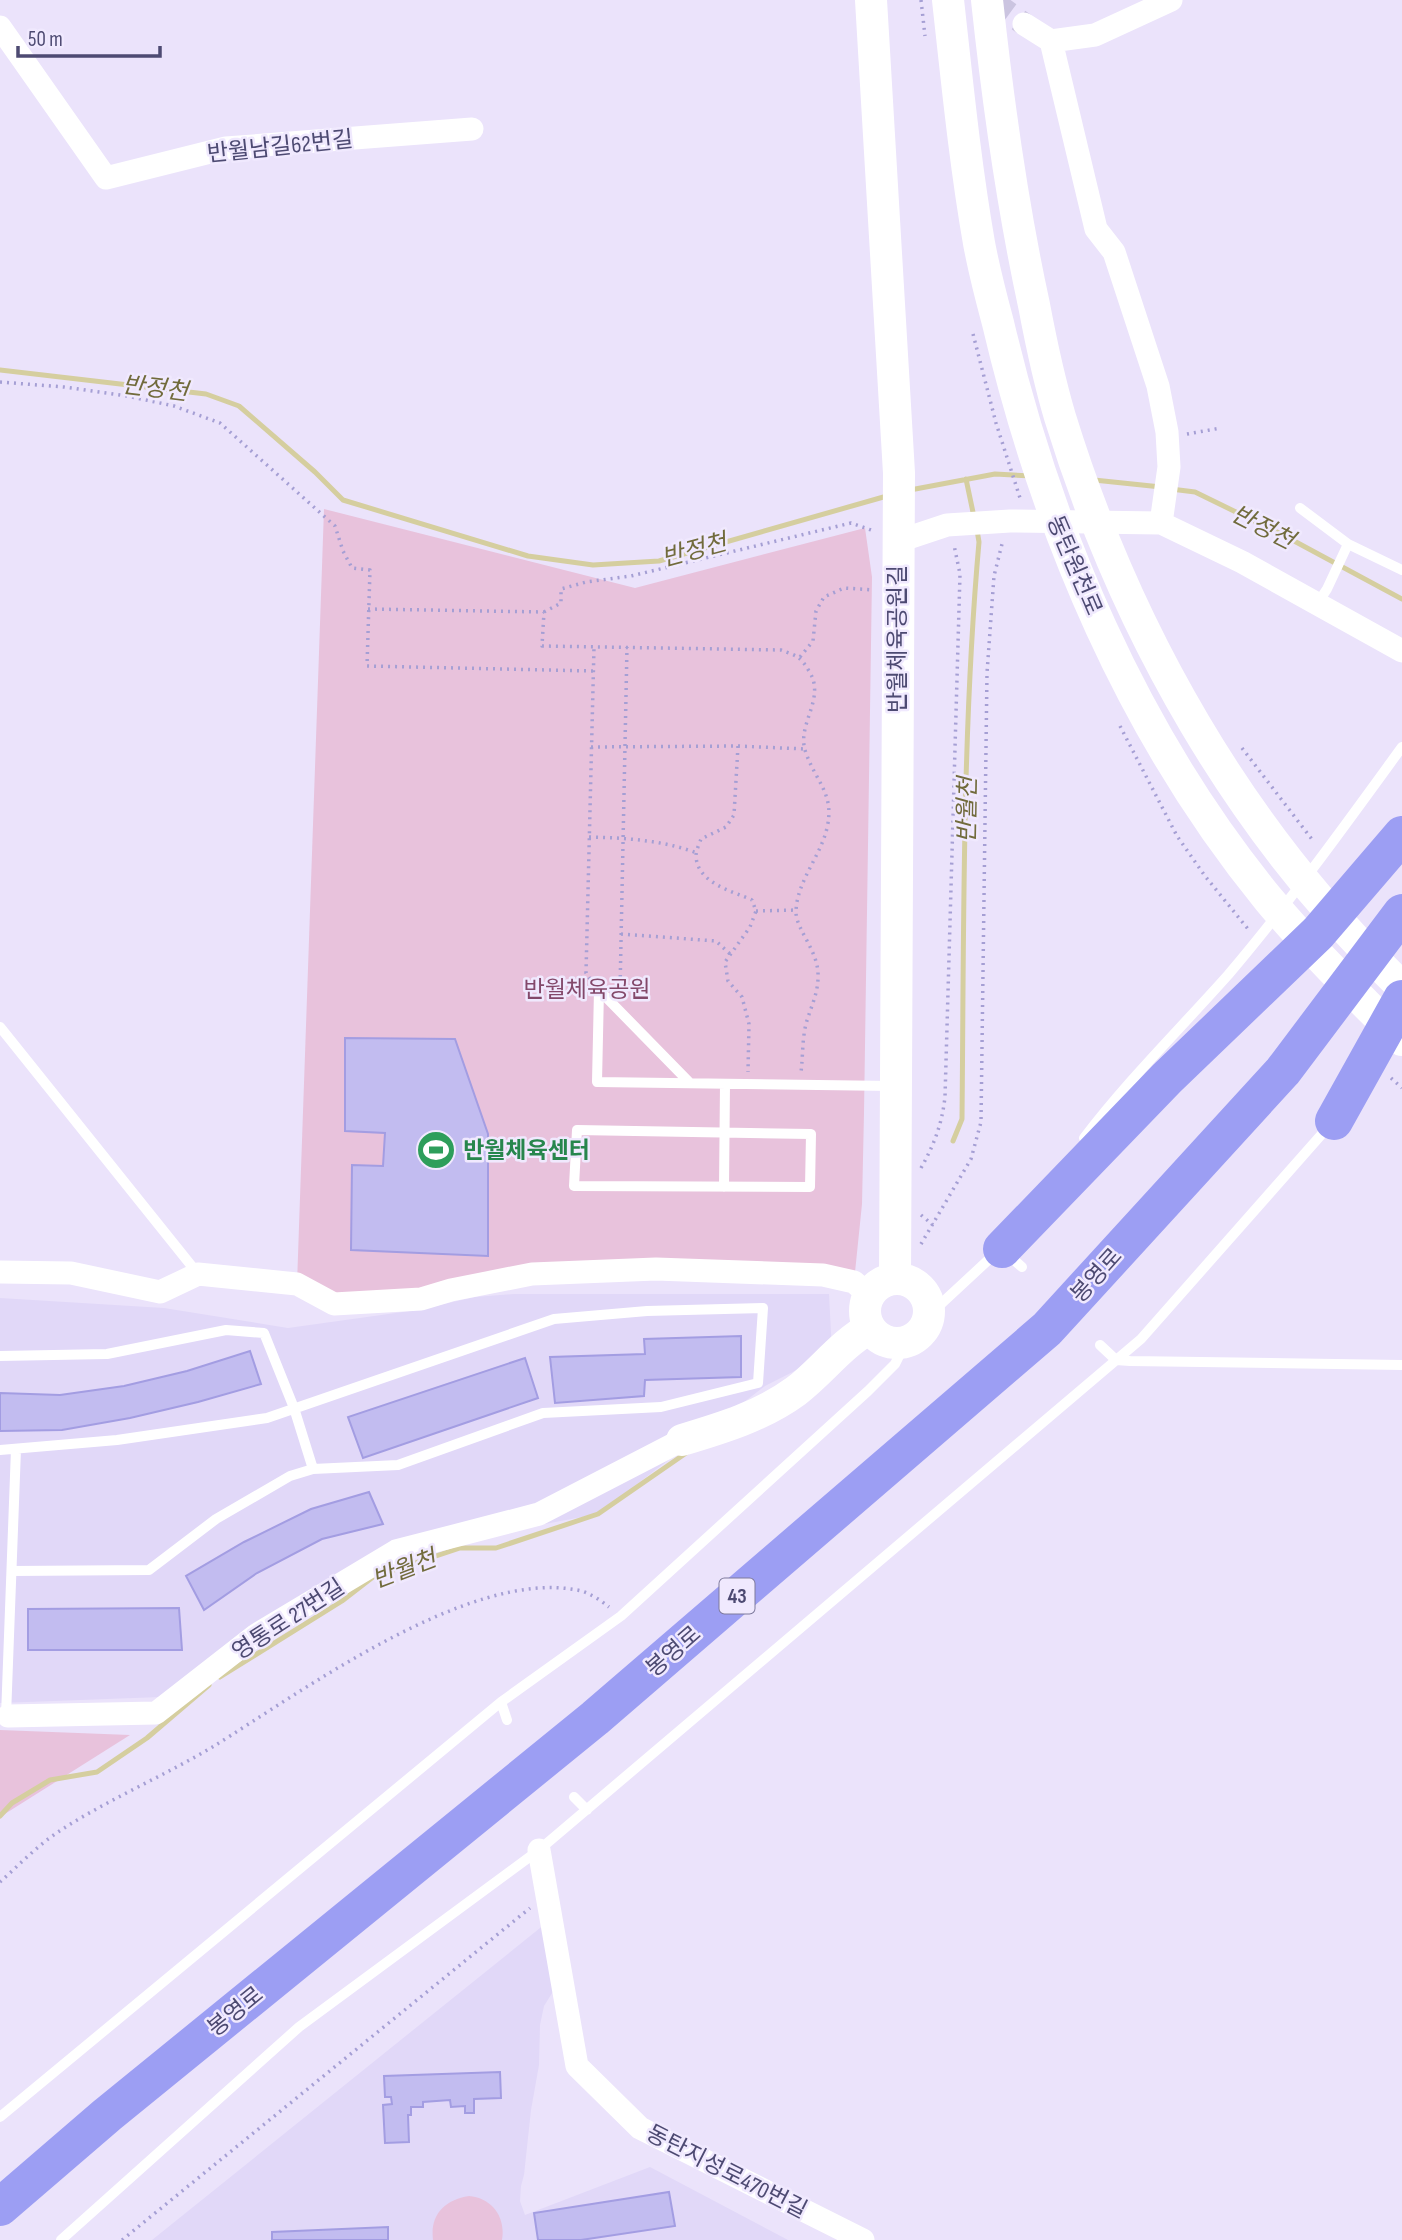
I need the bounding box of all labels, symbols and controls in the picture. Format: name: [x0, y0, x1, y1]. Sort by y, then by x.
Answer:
scale bar: [18, 14, 159, 58]
text: 50 m: [28, 27, 63, 52]
street label: 반월남길62번길: [206, 125, 355, 169]
water label: 반정천: [120, 370, 192, 407]
water label: 반정천: [1227, 499, 1301, 557]
street label: 동탄원천로: [1041, 511, 1108, 620]
water label: 반정천: [658, 527, 733, 573]
street label: 반월체육공원길: [884, 565, 912, 713]
water label: 반월천: [952, 774, 983, 843]
park label: 반월체육공원: [524, 976, 650, 1004]
sports icon: 반월체육센터: [415, 1129, 457, 1171]
place label: 반월체육센터: [463, 1137, 590, 1165]
street label: 봉영로: [1065, 1243, 1128, 1309]
water label: 반월천: [368, 1543, 443, 1595]
street label: 영통로 27번길: [227, 1573, 350, 1666]
road number: 43: [720, 1578, 754, 1614]
street label: 봉영로: [641, 1620, 707, 1683]
street label: 봉영로: [202, 1981, 269, 2043]
street label: 동탄지성로470번길: [641, 2119, 812, 2225]

